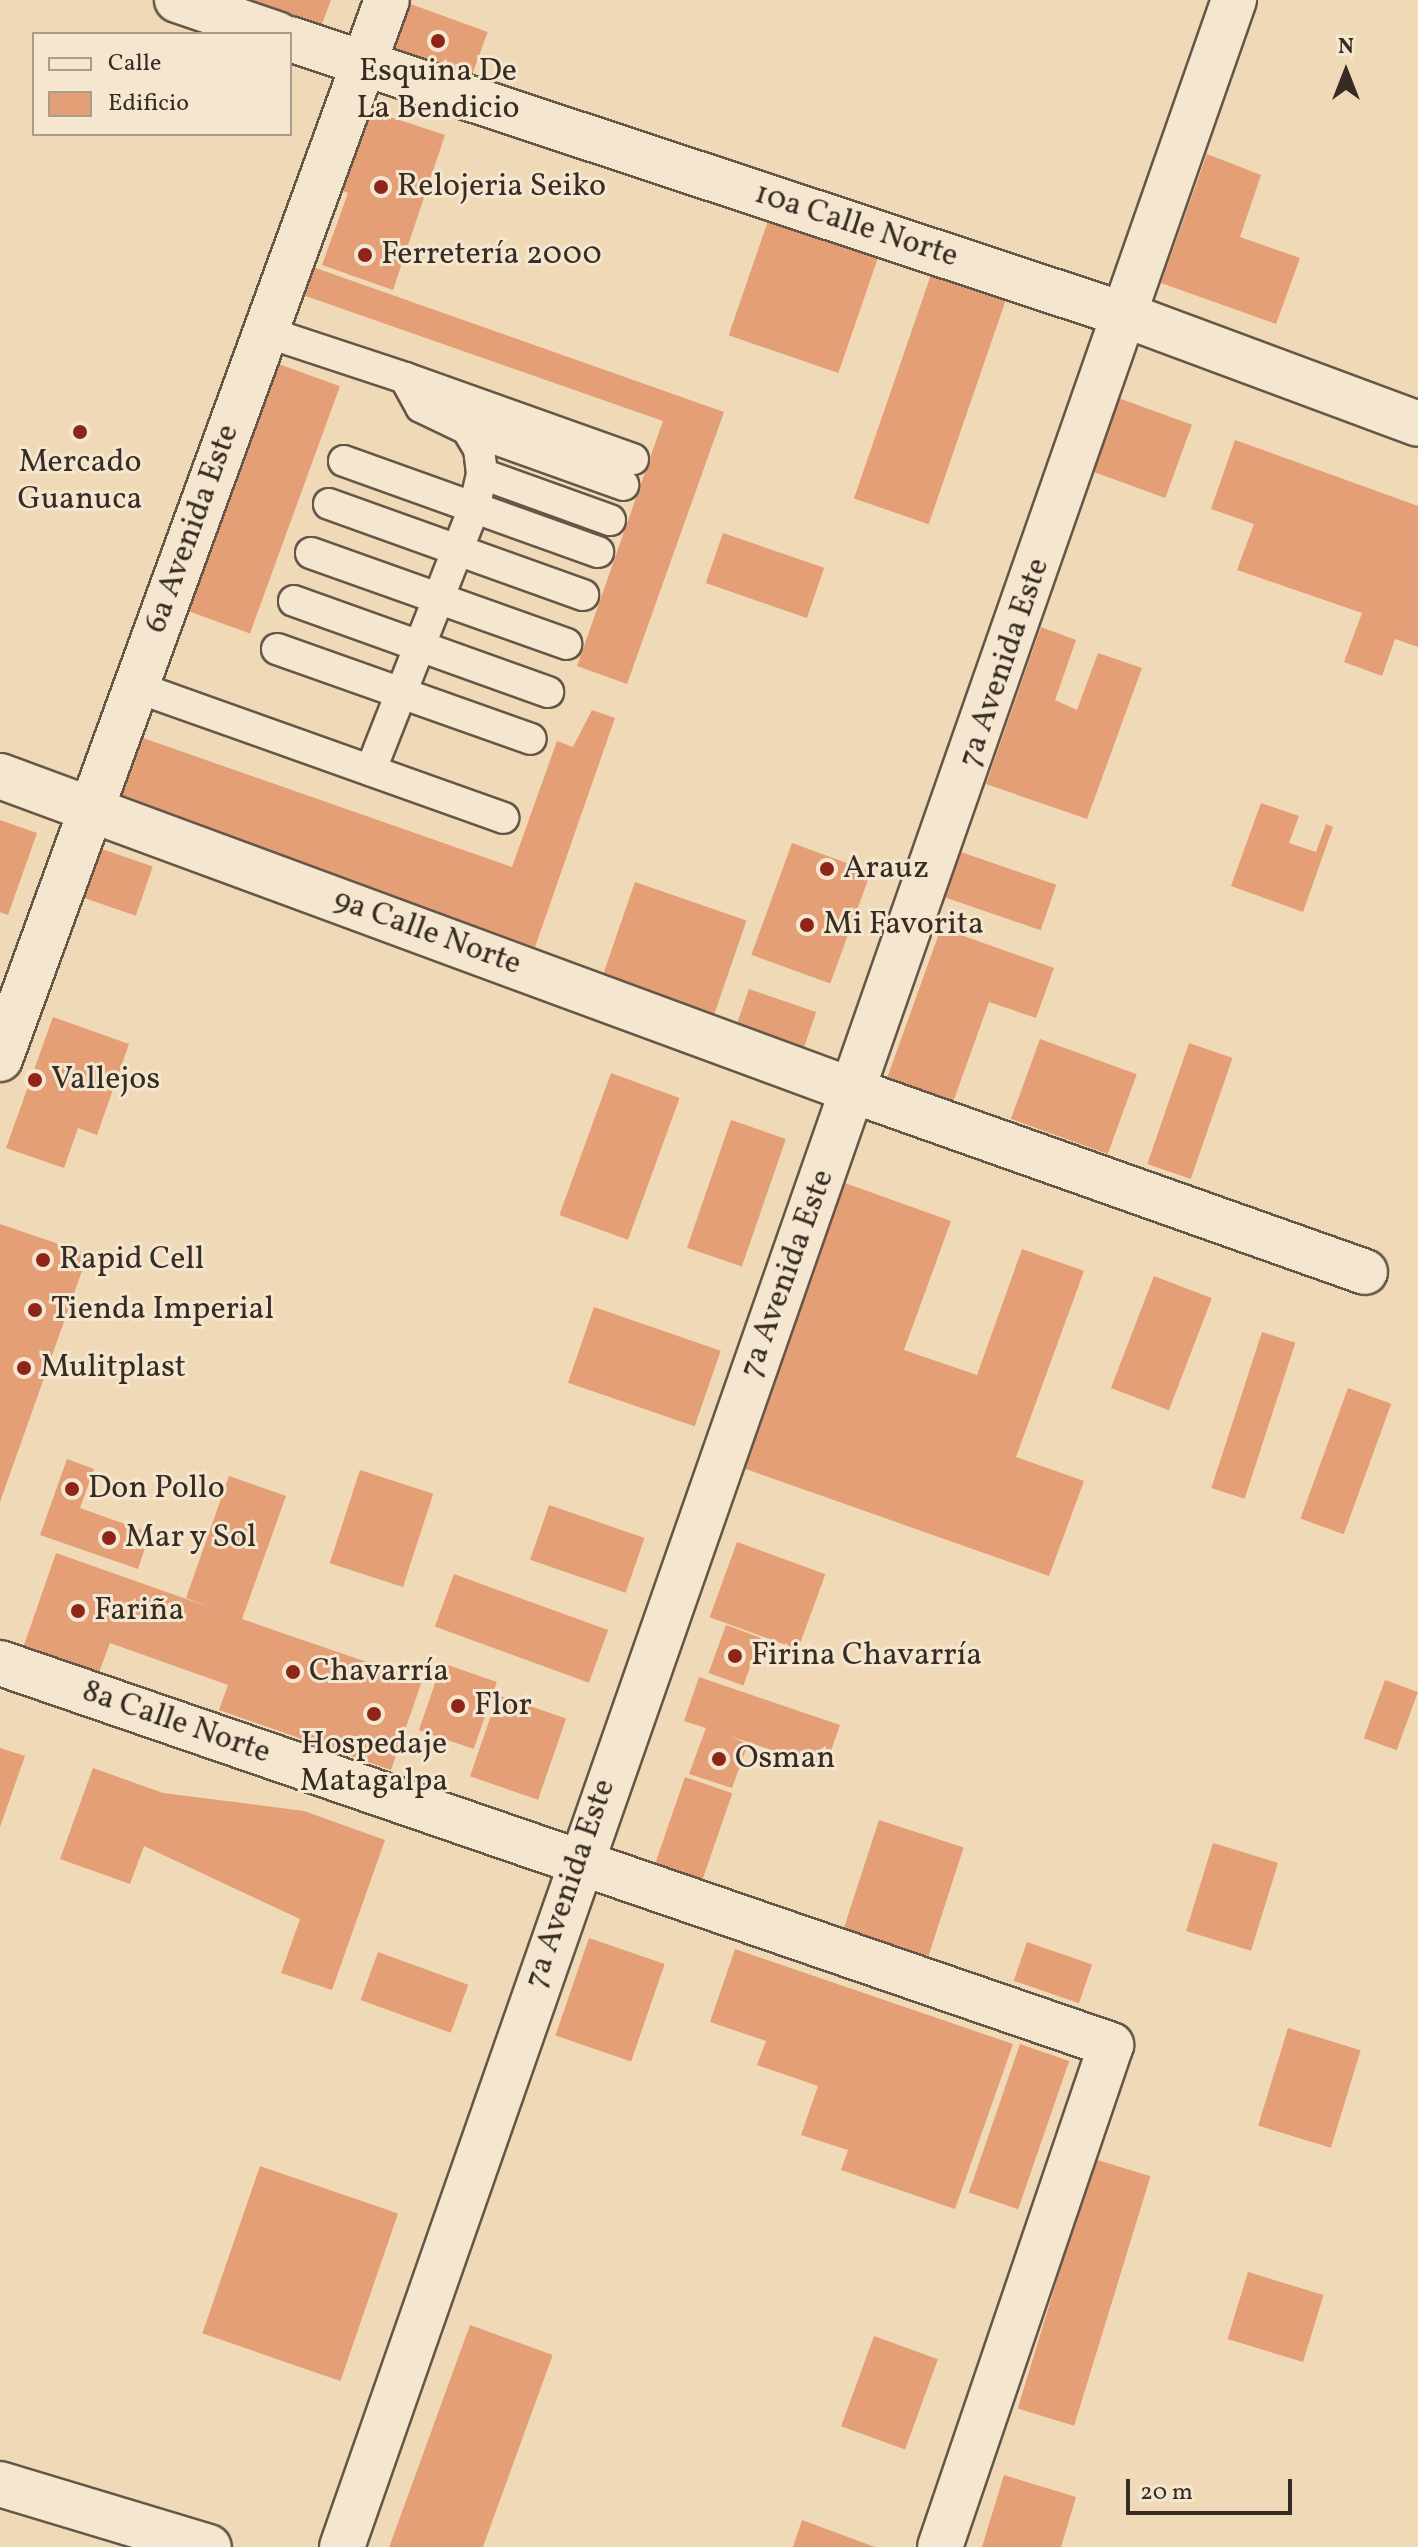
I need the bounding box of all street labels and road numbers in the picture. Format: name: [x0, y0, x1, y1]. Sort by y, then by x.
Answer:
street label: 10a Calle Norte: [749, 175, 963, 277]
street label: 6a Avenida Este: [138, 420, 248, 638]
street label: 7a Avenida Este: [951, 554, 1059, 772]
street label: 9a Calle Norte: [328, 881, 526, 985]
street label: 7a Avenida Este: [733, 1165, 843, 1383]
street label: 8a Calle Norte: [77, 1673, 275, 1773]
street label: 7a Avenida Este: [517, 1775, 625, 1993]

